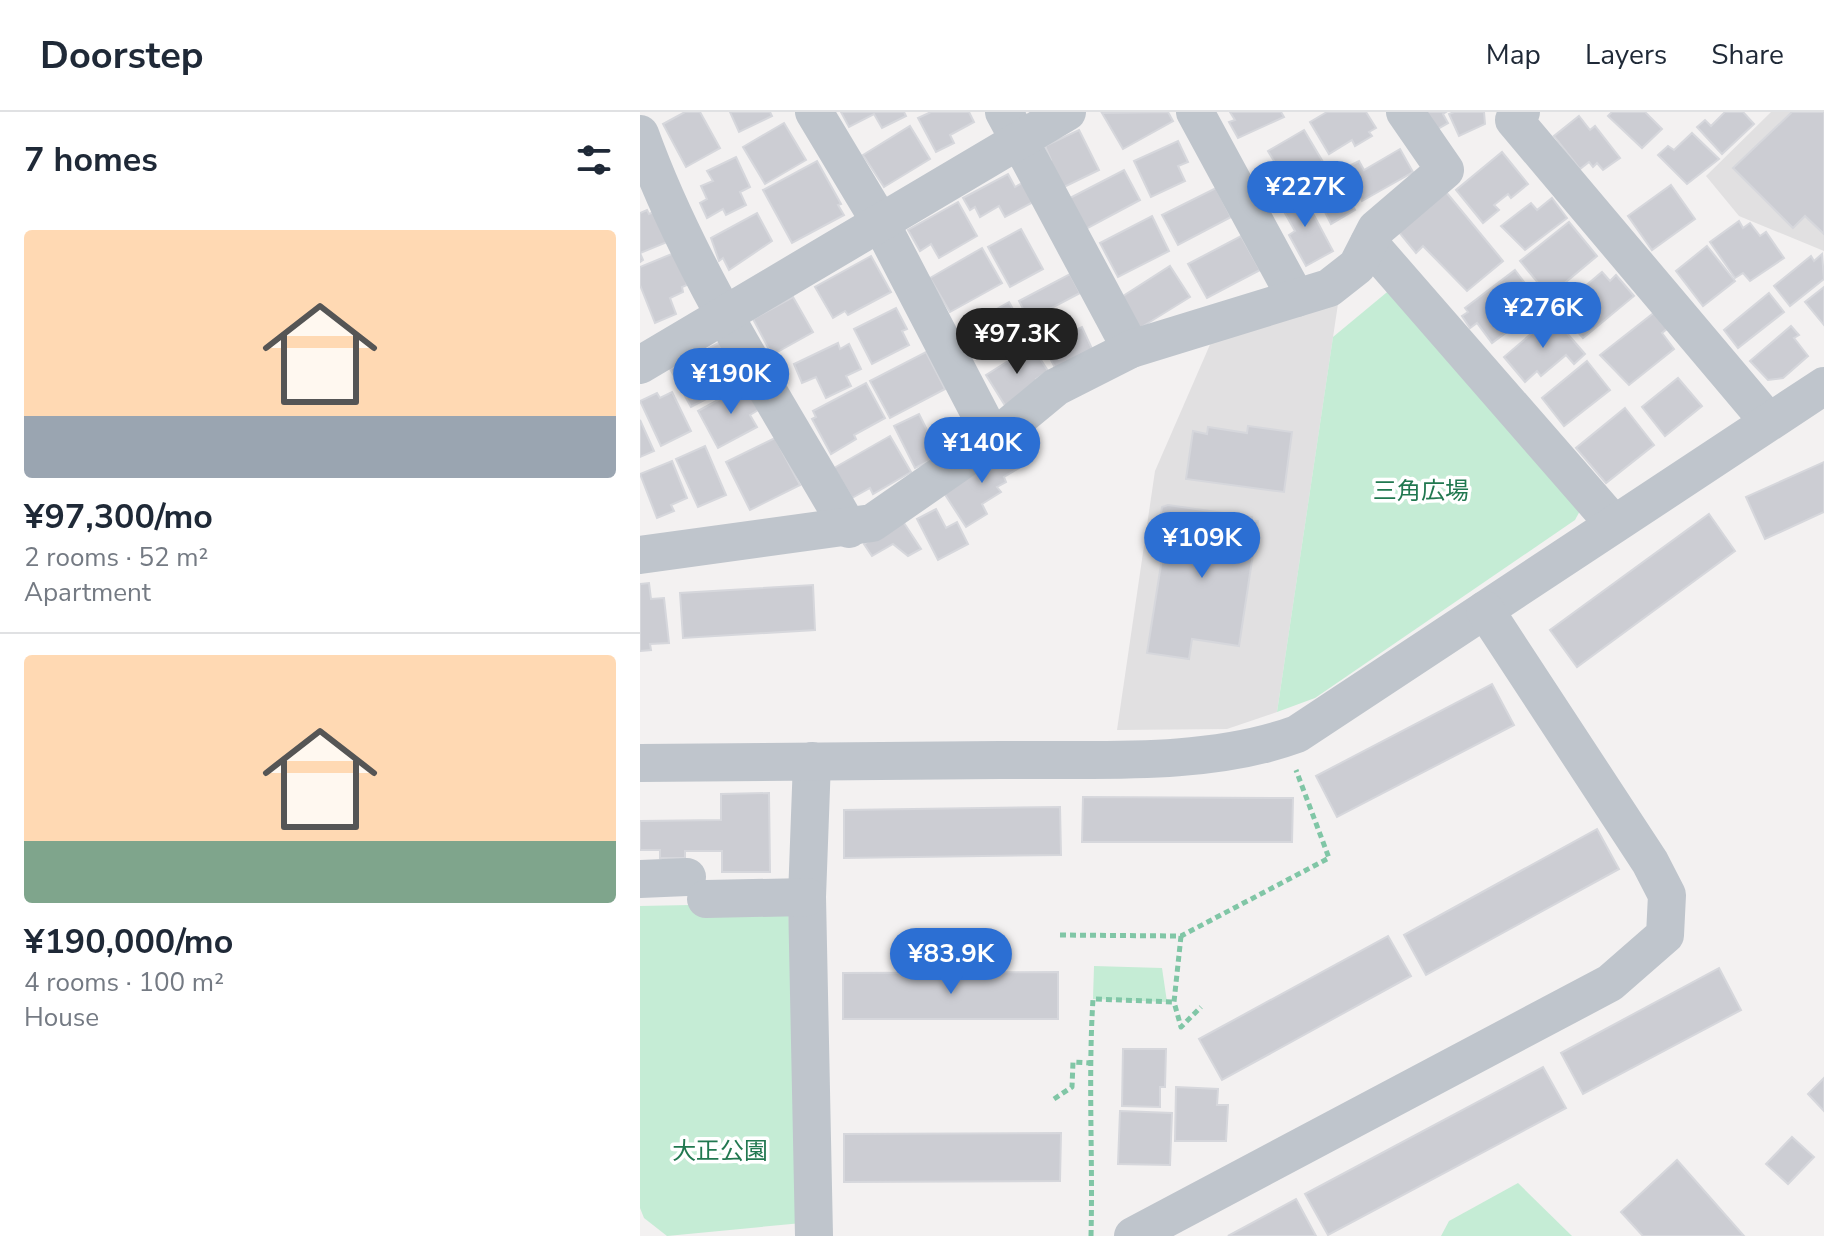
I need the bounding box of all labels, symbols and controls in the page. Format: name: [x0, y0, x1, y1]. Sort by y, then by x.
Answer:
text: Doorstep: [40, 30, 204, 81]
text: Map: [1486, 36, 1541, 74]
text: Layers: [1585, 36, 1667, 74]
text: Share: [1711, 36, 1784, 74]
text: 7 homes: [24, 137, 158, 183]
icon: filters: [572, 138, 616, 182]
pin: ¥227K: [1249, 161, 1361, 229]
text: ¥227K: [1265, 169, 1345, 204]
icon: home: [248, 282, 392, 426]
pin: ¥276K: [1487, 282, 1599, 350]
text: ¥276K: [1503, 290, 1583, 325]
pin: ¥97.3K: [952, 308, 1082, 376]
text: ¥97.3K: [974, 316, 1060, 351]
pin: ¥190K: [675, 348, 787, 416]
text: ¥190K: [691, 356, 771, 391]
pin: ¥140K: [926, 417, 1038, 485]
text: ¥140K: [942, 425, 1022, 460]
park label: 三角広場: [1373, 475, 1469, 507]
text: ¥97,300/mo: [24, 494, 213, 540]
pin: ¥109K: [1146, 512, 1258, 580]
text: ¥109K: [1162, 520, 1242, 555]
text: 2 rooms · 52 m²: [24, 540, 208, 575]
text: Apartment: [24, 575, 151, 610]
icon: home: [248, 707, 392, 851]
text: ¥190,000/mo: [24, 919, 233, 965]
pin: ¥83.9K: [886, 928, 1016, 996]
text: ¥83.9K: [908, 936, 994, 971]
text: 4 rooms · 100 m²: [24, 965, 224, 1000]
text: House: [24, 1000, 99, 1035]
park label: 大正公園: [672, 1135, 768, 1167]

